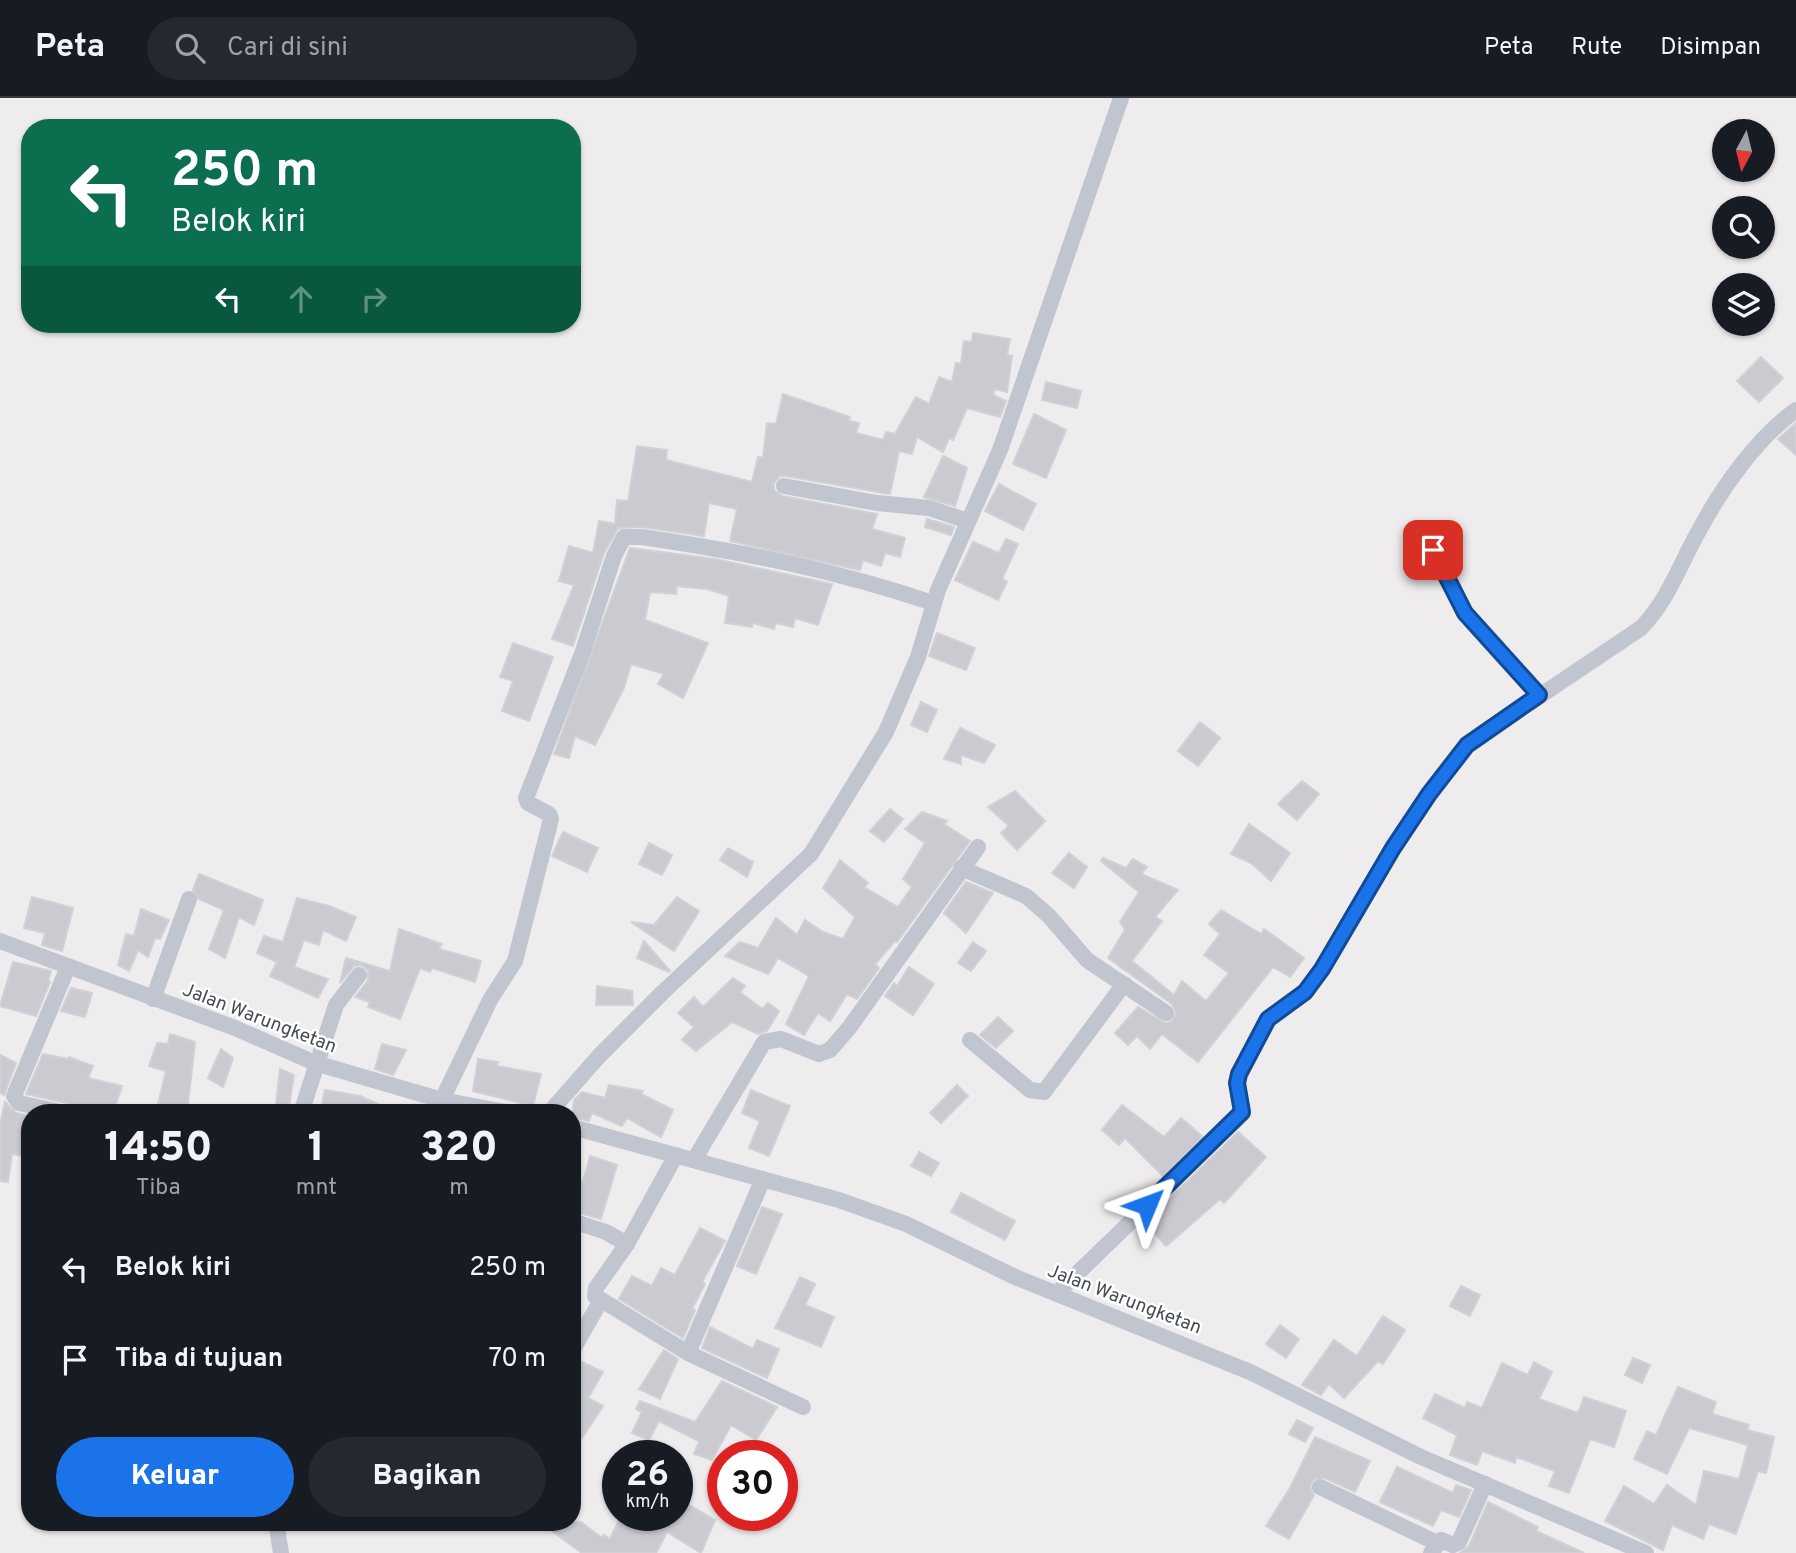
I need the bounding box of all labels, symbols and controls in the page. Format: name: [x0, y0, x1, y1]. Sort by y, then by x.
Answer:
search box: [147, 17, 637, 80]
text: Peta: [35, 27, 105, 69]
icon: search: [171, 29, 209, 67]
text: Cari di sini: [227, 32, 348, 65]
text: Peta: [1484, 33, 1533, 63]
text: Rute: [1571, 33, 1622, 63]
text: Disimpan: [1660, 33, 1761, 63]
north arrow: [1712, 119, 1774, 182]
map controls: [1712, 119, 1775, 336]
text: 250 m: [171, 142, 318, 204]
icon: left: [56, 147, 147, 238]
button: search: [1712, 196, 1775, 259]
text: Belok kiri: [171, 203, 306, 243]
button: layers: [1712, 273, 1775, 336]
icon: left: [209, 280, 247, 318]
icon: ahead: [282, 280, 320, 318]
icon: right: [355, 280, 393, 318]
pin: [1403, 520, 1463, 580]
icon: arrive: [1414, 531, 1452, 569]
street label: Jalan Warungketan: [179, 978, 340, 1059]
text: 14:50: [104, 1123, 213, 1176]
text: 1: [308, 1123, 325, 1176]
text: 320: [420, 1123, 498, 1176]
position arrow: [1110, 1168, 1184, 1242]
text: Tiba: [136, 1174, 181, 1203]
text: mnt: [296, 1174, 337, 1203]
text: m: [449, 1174, 469, 1203]
icon: left: [56, 1250, 94, 1288]
text: Belok kiri: [115, 1252, 231, 1285]
text: 250 m: [469, 1252, 546, 1285]
street label: Jalan Warungketan: [1044, 1259, 1205, 1340]
icon: arrive: [56, 1341, 94, 1379]
text: Tiba di tujuan: [115, 1343, 283, 1376]
text: 70 m: [488, 1343, 546, 1376]
button: Keluar: [56, 1437, 294, 1517]
button: Bagikan: [308, 1437, 546, 1517]
speed limit sign: 30: [707, 1440, 798, 1531]
text: 26: [626, 1454, 669, 1498]
text: km/h: [626, 1491, 669, 1514]

